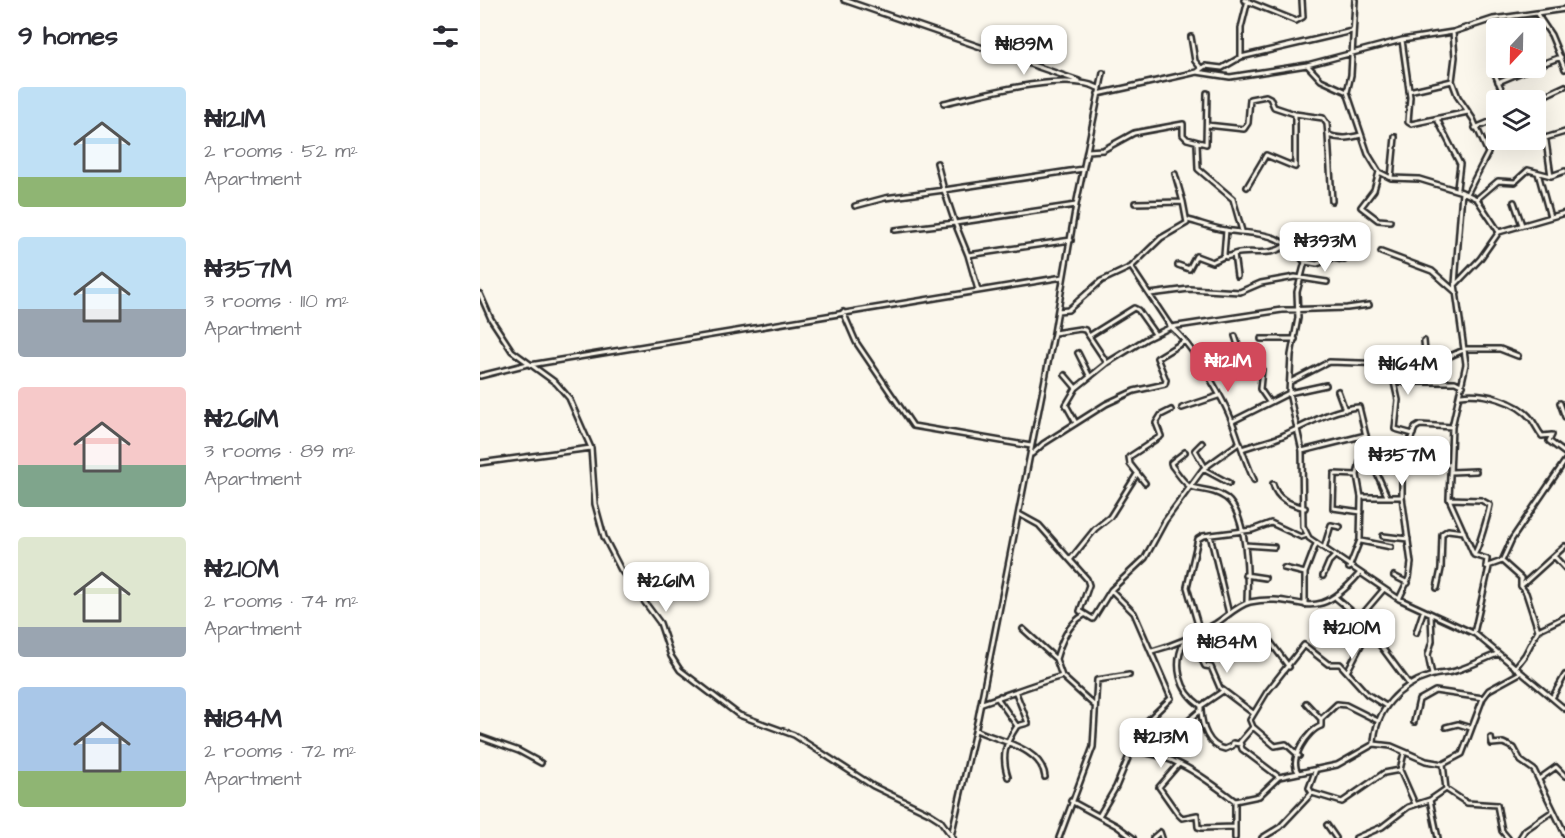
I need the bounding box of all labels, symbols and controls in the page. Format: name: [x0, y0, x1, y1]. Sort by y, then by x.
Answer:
text: 9 homes: [18, 18, 118, 54]
north arrow: [1486, 18, 1546, 78]
map controls: [1486, 18, 1546, 150]
icon: filters: [429, 20, 462, 53]
pin: ₦189M: [982, 25, 1066, 76]
text: ₦189M: [995, 30, 1053, 58]
button: layers: [1486, 90, 1546, 150]
text: ₦121M: [204, 101, 266, 137]
icon: home: [66, 111, 138, 183]
text: 2 rooms · 52 m²: [204, 137, 358, 165]
text: Apartment: [204, 165, 302, 193]
pin: ₦393M: [1283, 222, 1367, 273]
text: ₦393M: [1294, 227, 1356, 255]
text: ₦357M: [204, 251, 292, 287]
icon: home: [66, 261, 138, 333]
text: 3 rooms · 110 m²: [204, 287, 349, 315]
text: Apartment: [204, 315, 302, 343]
pin: ₦121M: [1186, 342, 1270, 393]
pin: ₦164M: [1366, 345, 1450, 396]
text: ₦121M: [1204, 347, 1252, 375]
text: ₦164M: [1378, 350, 1438, 378]
text: ₦261M: [204, 401, 279, 437]
icon: home: [66, 411, 138, 483]
pin: ₦357M: [1360, 436, 1444, 487]
text: 3 rooms · 89 m²: [204, 437, 356, 465]
text: ₦357M: [1368, 441, 1436, 469]
text: Apartment: [204, 465, 302, 493]
text: ₦210M: [204, 551, 279, 587]
icon: home: [66, 561, 138, 633]
pin: ₦261M: [624, 562, 708, 613]
text: ₦261M: [637, 567, 695, 595]
text: 2 rooms · 74 m²: [204, 587, 358, 615]
pin: ₦210M: [1310, 609, 1394, 660]
text: ₦210M: [1323, 614, 1381, 642]
text: Apartment: [204, 615, 302, 643]
pin: ₦184M: [1185, 623, 1269, 674]
text: ₦184M: [1197, 628, 1257, 656]
text: ₦184M: [204, 701, 282, 737]
icon: home: [66, 711, 138, 783]
pin: ₦213M: [1119, 718, 1203, 769]
text: ₦213M: [1133, 723, 1189, 751]
text: 2 rooms · 72 m²: [204, 737, 356, 765]
text: Apartment: [204, 765, 302, 793]

